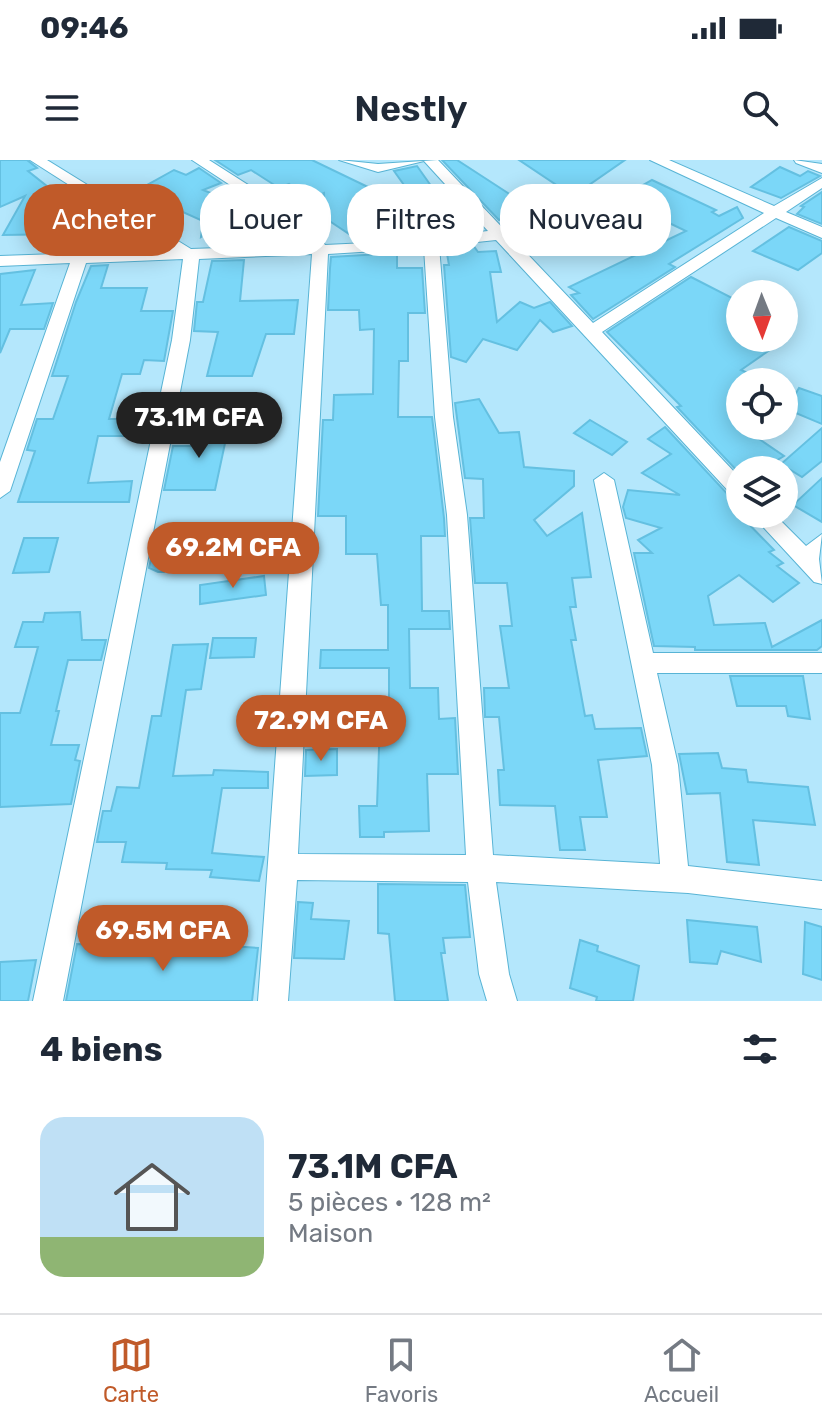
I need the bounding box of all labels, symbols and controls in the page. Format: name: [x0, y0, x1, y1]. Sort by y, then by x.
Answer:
text: 09:46: [40, 10, 128, 46]
icon: menu: [40, 86, 84, 130]
icon: search: [738, 86, 782, 130]
text: Nestly: [354, 87, 468, 130]
chip: Acheter: [24, 184, 184, 256]
chip: Louer: [200, 184, 331, 256]
chip: Filtres: [347, 184, 484, 256]
chip: Nouveau: [500, 184, 671, 256]
north arrow: [726, 280, 798, 352]
map controls: [726, 280, 798, 528]
button: locate: [726, 368, 798, 440]
pin: 73.1M CFA: [107, 392, 291, 460]
text: 73.1M CFA: [134, 402, 264, 433]
button: layers: [726, 456, 798, 528]
pin: 69.2M CFA: [141, 522, 325, 590]
text: 69.2M CFA: [165, 532, 301, 563]
pin: 72.9M CFA: [229, 695, 413, 763]
text: 72.9M CFA: [254, 705, 388, 736]
pin: 69.5M CFA: [71, 905, 255, 973]
text: 69.5M CFA: [95, 915, 231, 946]
icon: filters: [738, 1027, 782, 1071]
text: 4 biens: [40, 1029, 163, 1070]
text: 73.1M CFA: [288, 1146, 458, 1187]
icon: home: [104, 1149, 200, 1245]
text: 5 pièces · 128 m²: [288, 1187, 491, 1218]
text: Maison: [288, 1218, 373, 1249]
tab: Carte: [103, 1333, 159, 1408]
tab: Favoris: [365, 1333, 438, 1408]
tab: Accueil: [644, 1333, 719, 1408]

